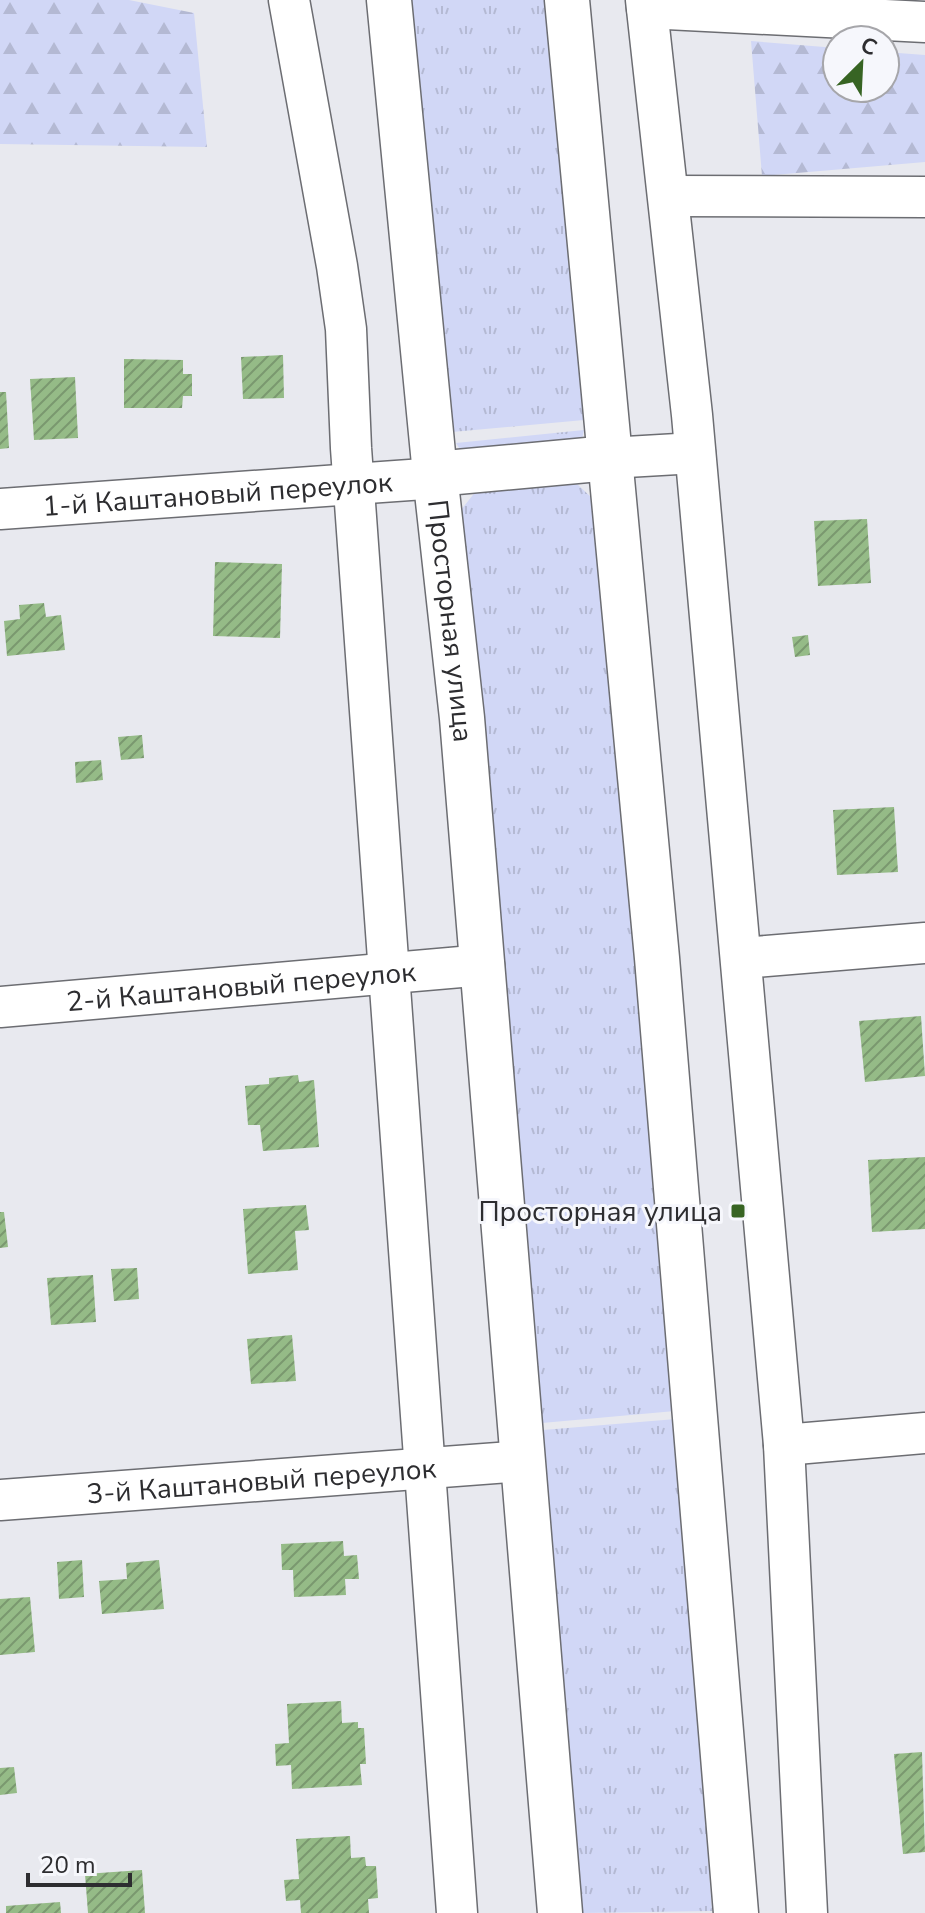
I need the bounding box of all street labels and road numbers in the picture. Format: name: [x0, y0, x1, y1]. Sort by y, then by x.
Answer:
street label: 1-й Каштановый переулок: [41, 463, 394, 526]
street label: Просторная улица: [418, 498, 482, 744]
street label: 2-й Каштановый переулок: [65, 953, 418, 1021]
street label: 3-й Каштановый переулок: [85, 1450, 438, 1514]

